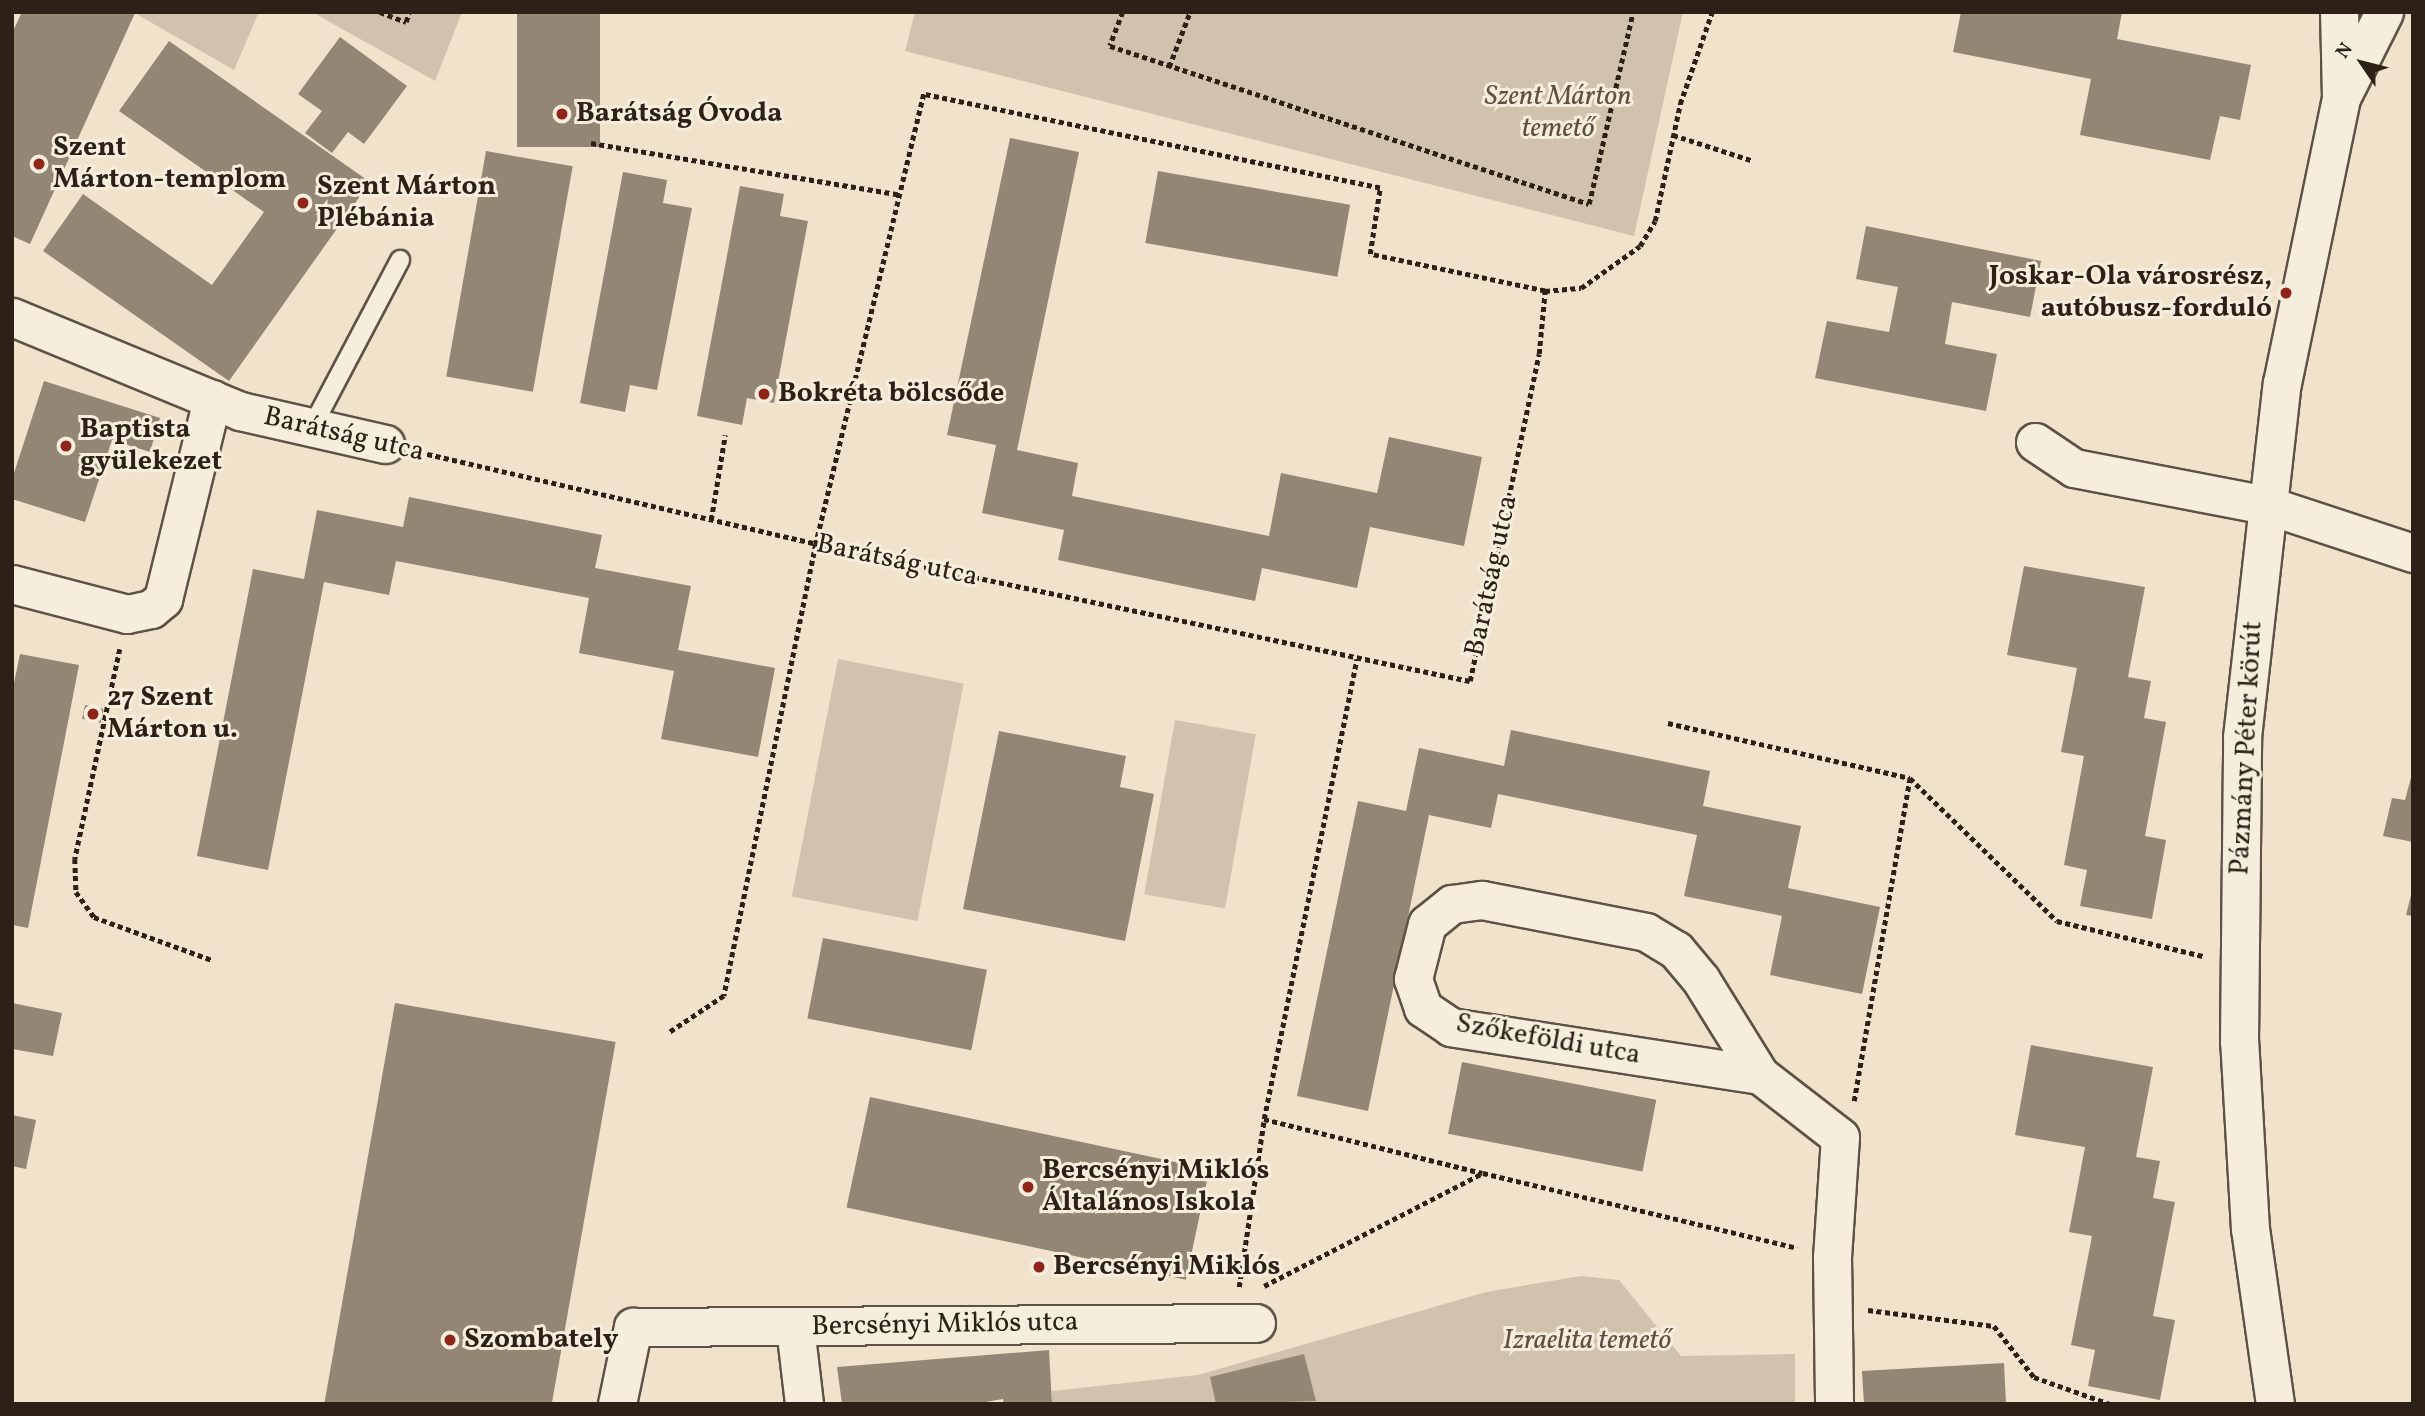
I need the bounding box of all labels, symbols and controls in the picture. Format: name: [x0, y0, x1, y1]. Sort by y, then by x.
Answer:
north arrow: [2327, 28, 2397, 98]
text: N: [2330, 38, 2359, 64]
park label: Szent Márton temető: [1485, 80, 1631, 146]
place label: Barátság Óvoda: [576, 97, 782, 131]
marker: Barátság Óvoda: [554, 106, 570, 122]
place label: Szent Márton-templom: [53, 131, 286, 197]
marker: Szent Márton-templom: [31, 156, 47, 172]
place label: Szent Márton Plébánia: [317, 170, 496, 236]
marker: Szent Márton Plébánia: [295, 195, 311, 211]
place label: Joskar-Ola városrész, autóbusz-forduló: [1989, 260, 2272, 326]
marker: Joskar-Ola városrész, autóbusz-forduló: [2278, 285, 2294, 301]
place label: Bokréta bölcsőde: [778, 377, 1004, 411]
marker: Bokréta bölcsőde: [756, 386, 772, 402]
street label: Barátság utca: [260, 400, 428, 470]
place label: Baptista gyülekezet: [80, 413, 222, 479]
marker: Baptista gyülekezet: [58, 438, 74, 454]
street label: Barátság utca: [1459, 492, 1525, 660]
street label: Barátság utca: [813, 528, 981, 594]
street label: Pázmány Péter körút: [2224, 620, 2270, 876]
place label: 27 Szent Márton u.: [107, 681, 238, 747]
marker: 27 Szent Márton u.: [85, 706, 101, 722]
street label: Szőkeföldi utca: [1453, 1007, 1643, 1073]
place label: Bercsényi Miklós Általános Iskola: [1042, 1154, 1269, 1220]
marker: Bercsényi Miklós Általános Iskola: [1020, 1179, 1036, 1195]
place label: Bercsényi Miklós: [1053, 1250, 1280, 1284]
marker: Bercsényi Miklós: [1031, 1259, 1047, 1275]
street label: Bercsényi Miklós utca: [811, 1306, 1079, 1344]
place label: Szombately: [464, 1323, 619, 1357]
park label: Izraelita temető: [1503, 1324, 1671, 1358]
marker: Szombately: [442, 1332, 458, 1348]

